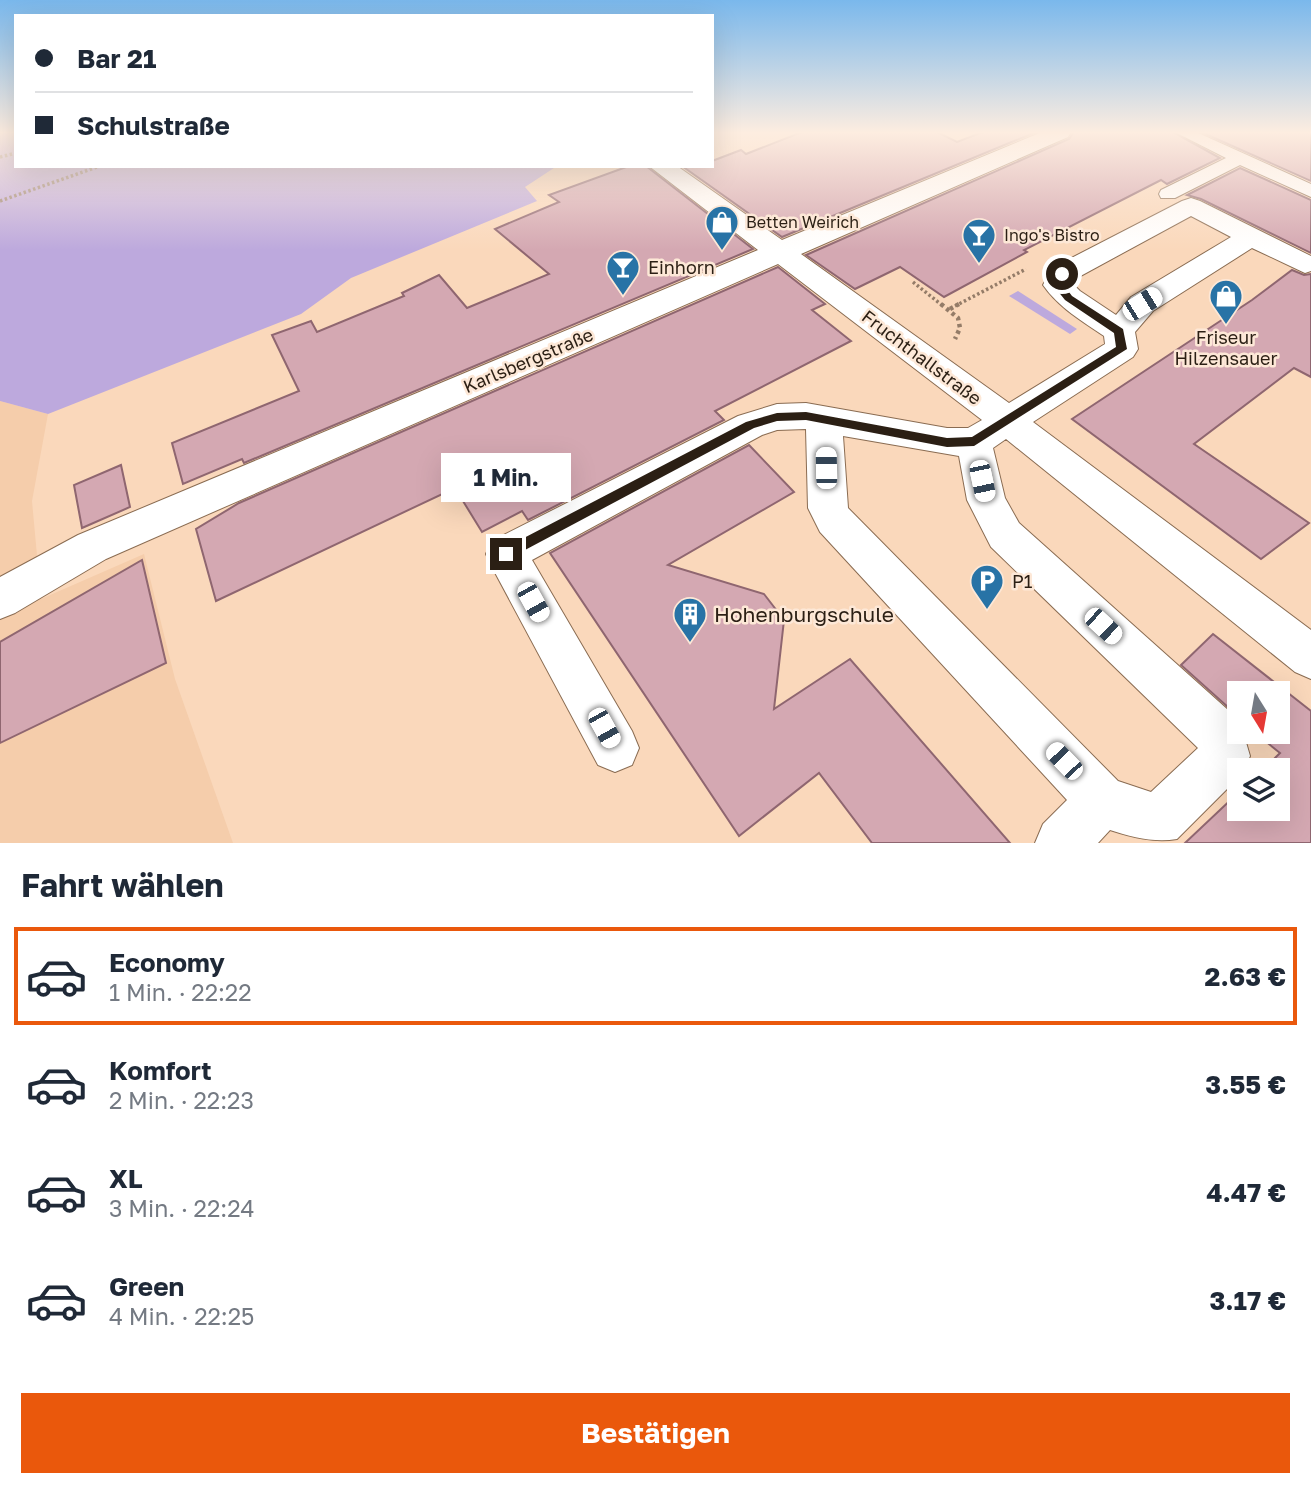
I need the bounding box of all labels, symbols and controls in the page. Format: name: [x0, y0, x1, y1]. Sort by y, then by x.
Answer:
text: Bar 21: [77, 43, 156, 74]
text: Schulstraße: [77, 110, 230, 141]
shop icon: Betten Weirich: [703, 203, 741, 252]
place label: Betten Weirich: [746, 212, 859, 232]
bar icon: Ingo's Bistro: [960, 216, 998, 265]
place label: Ingo's Bistro: [1004, 225, 1100, 245]
bar icon: Einhorn: [604, 248, 642, 297]
place label: Einhorn: [648, 256, 715, 278]
route start: [1046, 258, 1078, 290]
shop icon: Friseur Hilzensauer: [1207, 277, 1245, 326]
car: [1119, 284, 1166, 324]
street label: Fruchthallstraße: [858, 305, 986, 409]
street label: Karlsbergstraße: [460, 323, 596, 397]
place label: Friseur Hilzensauer: [1174, 326, 1278, 369]
car: [816, 447, 837, 489]
callout: 1 Min.: [441, 452, 571, 502]
car: [968, 458, 997, 504]
text: 1 Min.: [473, 463, 539, 491]
route end: [490, 538, 522, 570]
parking icon: P1: [968, 562, 1006, 611]
place label: P1: [1012, 570, 1033, 592]
car: [514, 579, 553, 625]
building icon: Hohenburgschule: [671, 595, 709, 644]
place label: Hohenburgschule: [714, 601, 894, 627]
car: [1081, 604, 1126, 648]
north arrow: [1227, 681, 1290, 744]
map controls: [1227, 681, 1290, 821]
car: [585, 705, 624, 751]
car: [1042, 739, 1087, 783]
button: layers: [1227, 758, 1290, 821]
text: Fahrt wählen: [21, 866, 224, 904]
icon: car: [25, 945, 88, 1008]
text: Economy: [109, 947, 225, 978]
text: 2.63 €: [1205, 961, 1286, 992]
text: 1 Min. · 22:22: [109, 978, 252, 1006]
icon: car: [25, 1053, 88, 1116]
text: Komfort: [109, 1055, 212, 1086]
text: 3.55 €: [1205, 1069, 1286, 1100]
text: 2 Min. · 22:23: [109, 1086, 254, 1114]
icon: car: [25, 1161, 88, 1224]
text: XL: [109, 1163, 143, 1194]
text: 4.47 €: [1206, 1177, 1286, 1208]
text: 3 Min. · 22:24: [109, 1194, 255, 1222]
icon: car: [25, 1269, 88, 1332]
text: Green: [109, 1271, 184, 1302]
text: 3.17 €: [1209, 1285, 1286, 1316]
text: 4 Min. · 22:25: [109, 1302, 254, 1330]
button: Bestätigen: [21, 1393, 1290, 1473]

